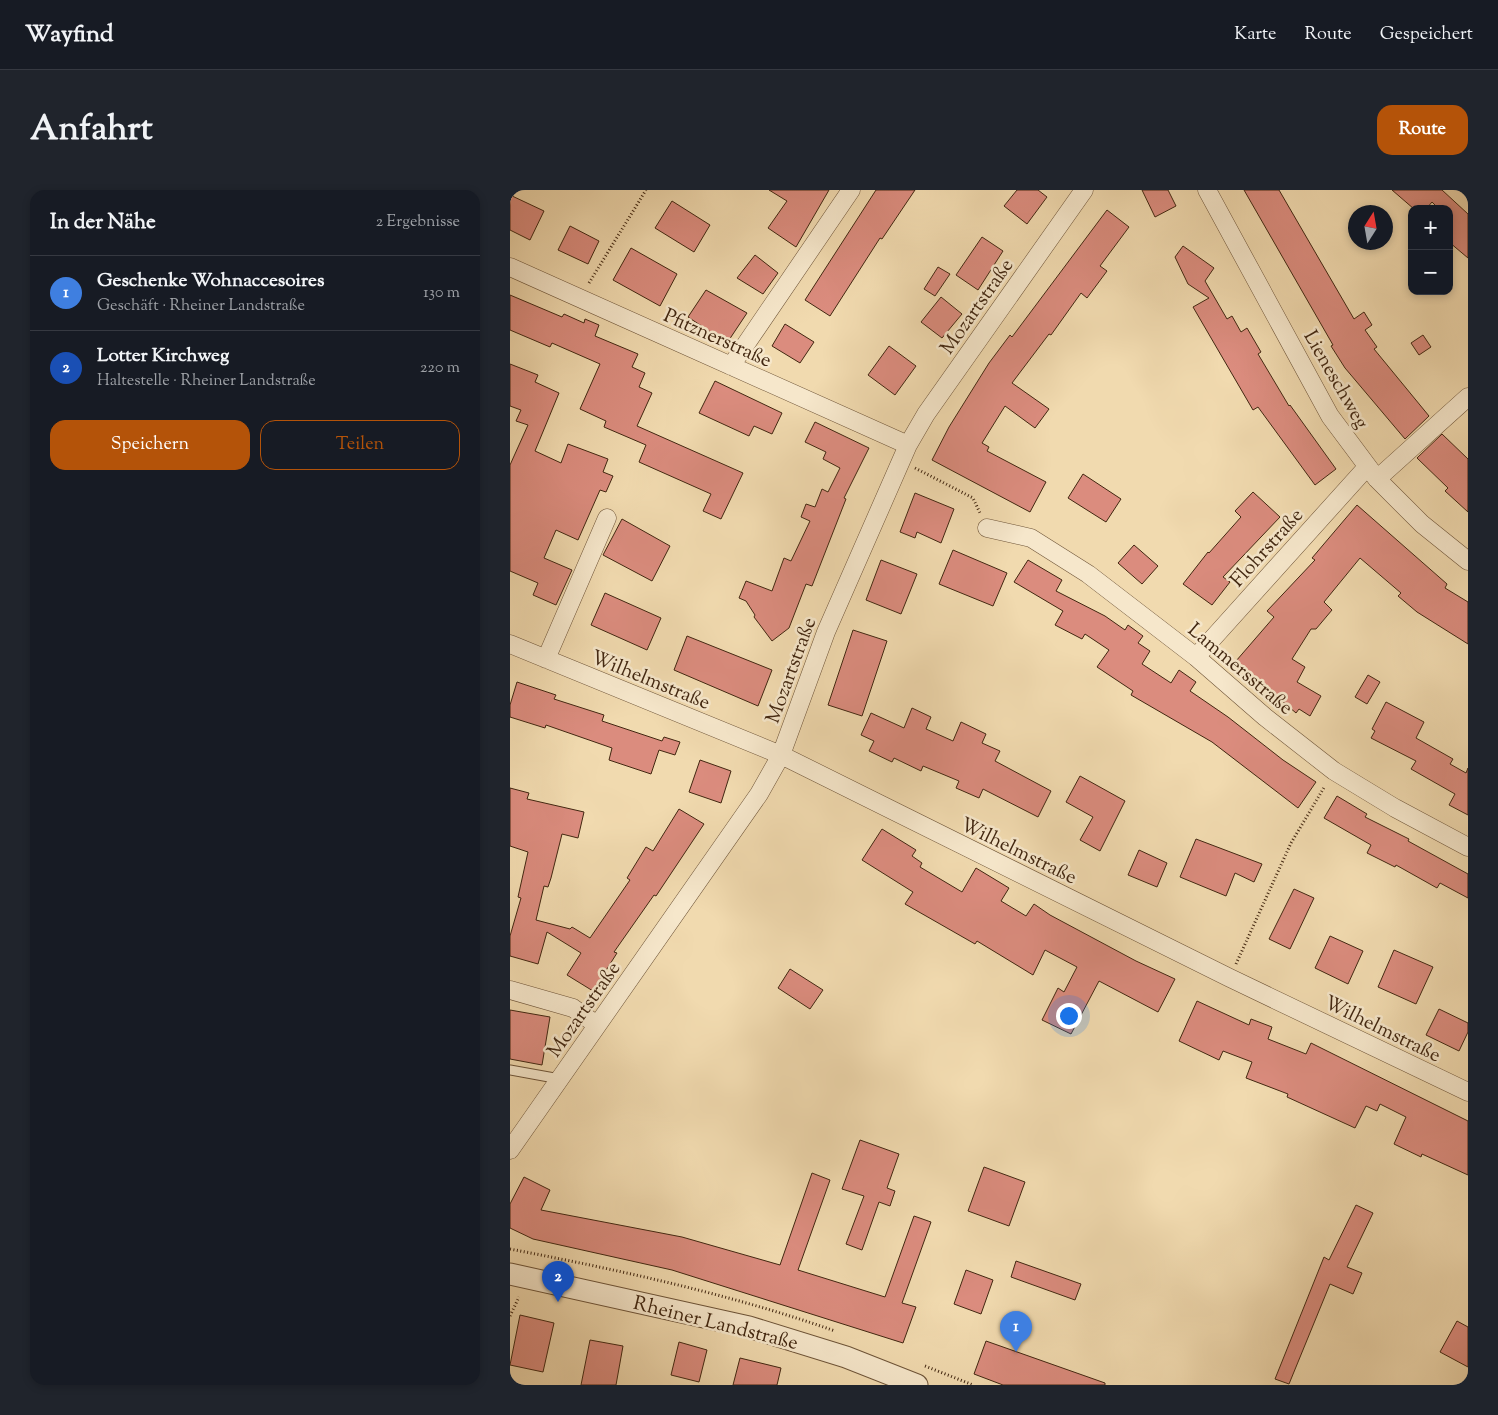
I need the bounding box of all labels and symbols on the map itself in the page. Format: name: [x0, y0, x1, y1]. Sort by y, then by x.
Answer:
north arrow: [1348, 205, 1393, 250]
street label: Mozartstraße: [934, 254, 1022, 361]
street label: Pfitznerstraße: [658, 302, 776, 376]
street label: Lieneschweg: [1295, 325, 1375, 435]
street label: Flohrstraße: [1224, 503, 1311, 595]
street label: Mozartstraße: [760, 614, 825, 728]
street label: Lammersstraße: [1180, 617, 1299, 723]
street label: Wilhelmstraße: [586, 644, 714, 718]
street label: Wilhelmstraße: [955, 811, 1081, 893]
street label: Mozartstraße: [541, 957, 629, 1064]
street label: Wilhelmstraße: [1319, 989, 1445, 1071]
your location: [1056, 1003, 1082, 1029]
pin: 2: [542, 1261, 574, 1302]
street label: Rheiner Landstraße: [630, 1290, 801, 1359]
pin: 1: [1000, 1311, 1032, 1352]

